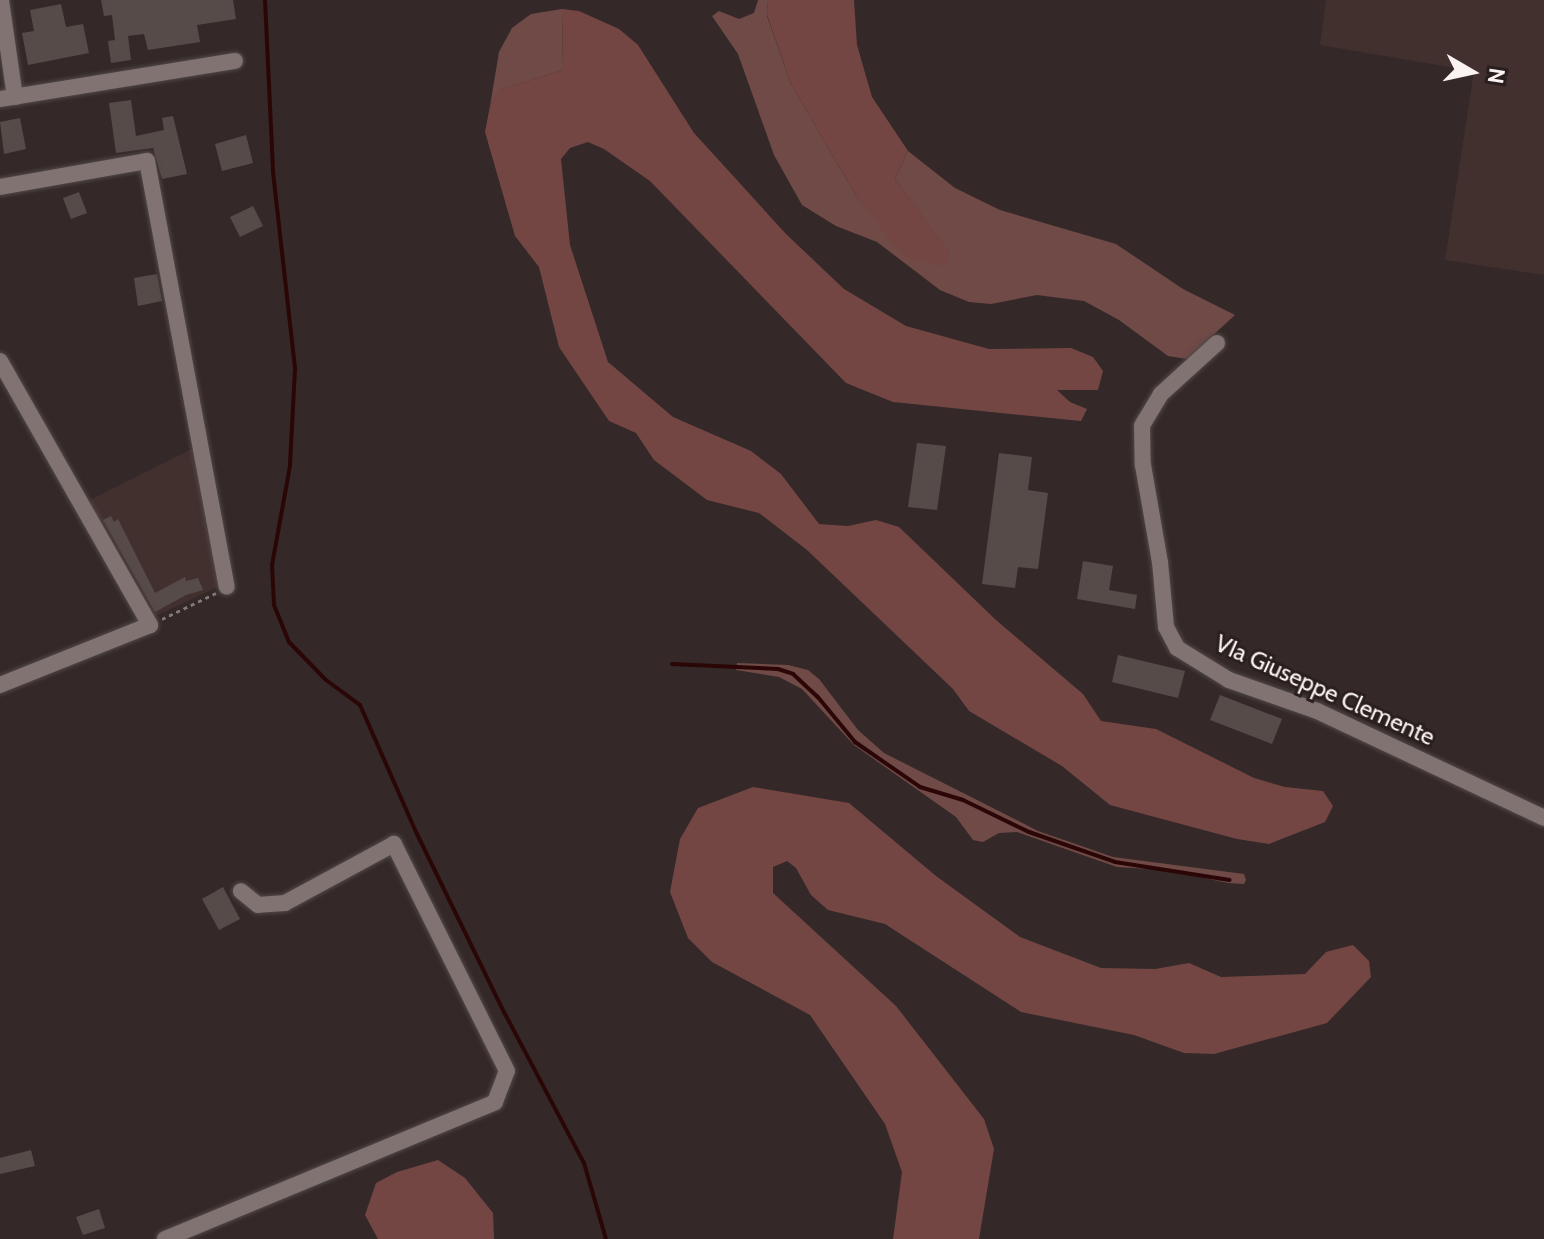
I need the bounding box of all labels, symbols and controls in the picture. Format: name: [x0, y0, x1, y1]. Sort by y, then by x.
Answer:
north arrow: [1432, 32, 1512, 112]
text: N: [1482, 66, 1511, 86]
street label: VIa Giuseppe Clemente: [1211, 629, 1439, 751]

